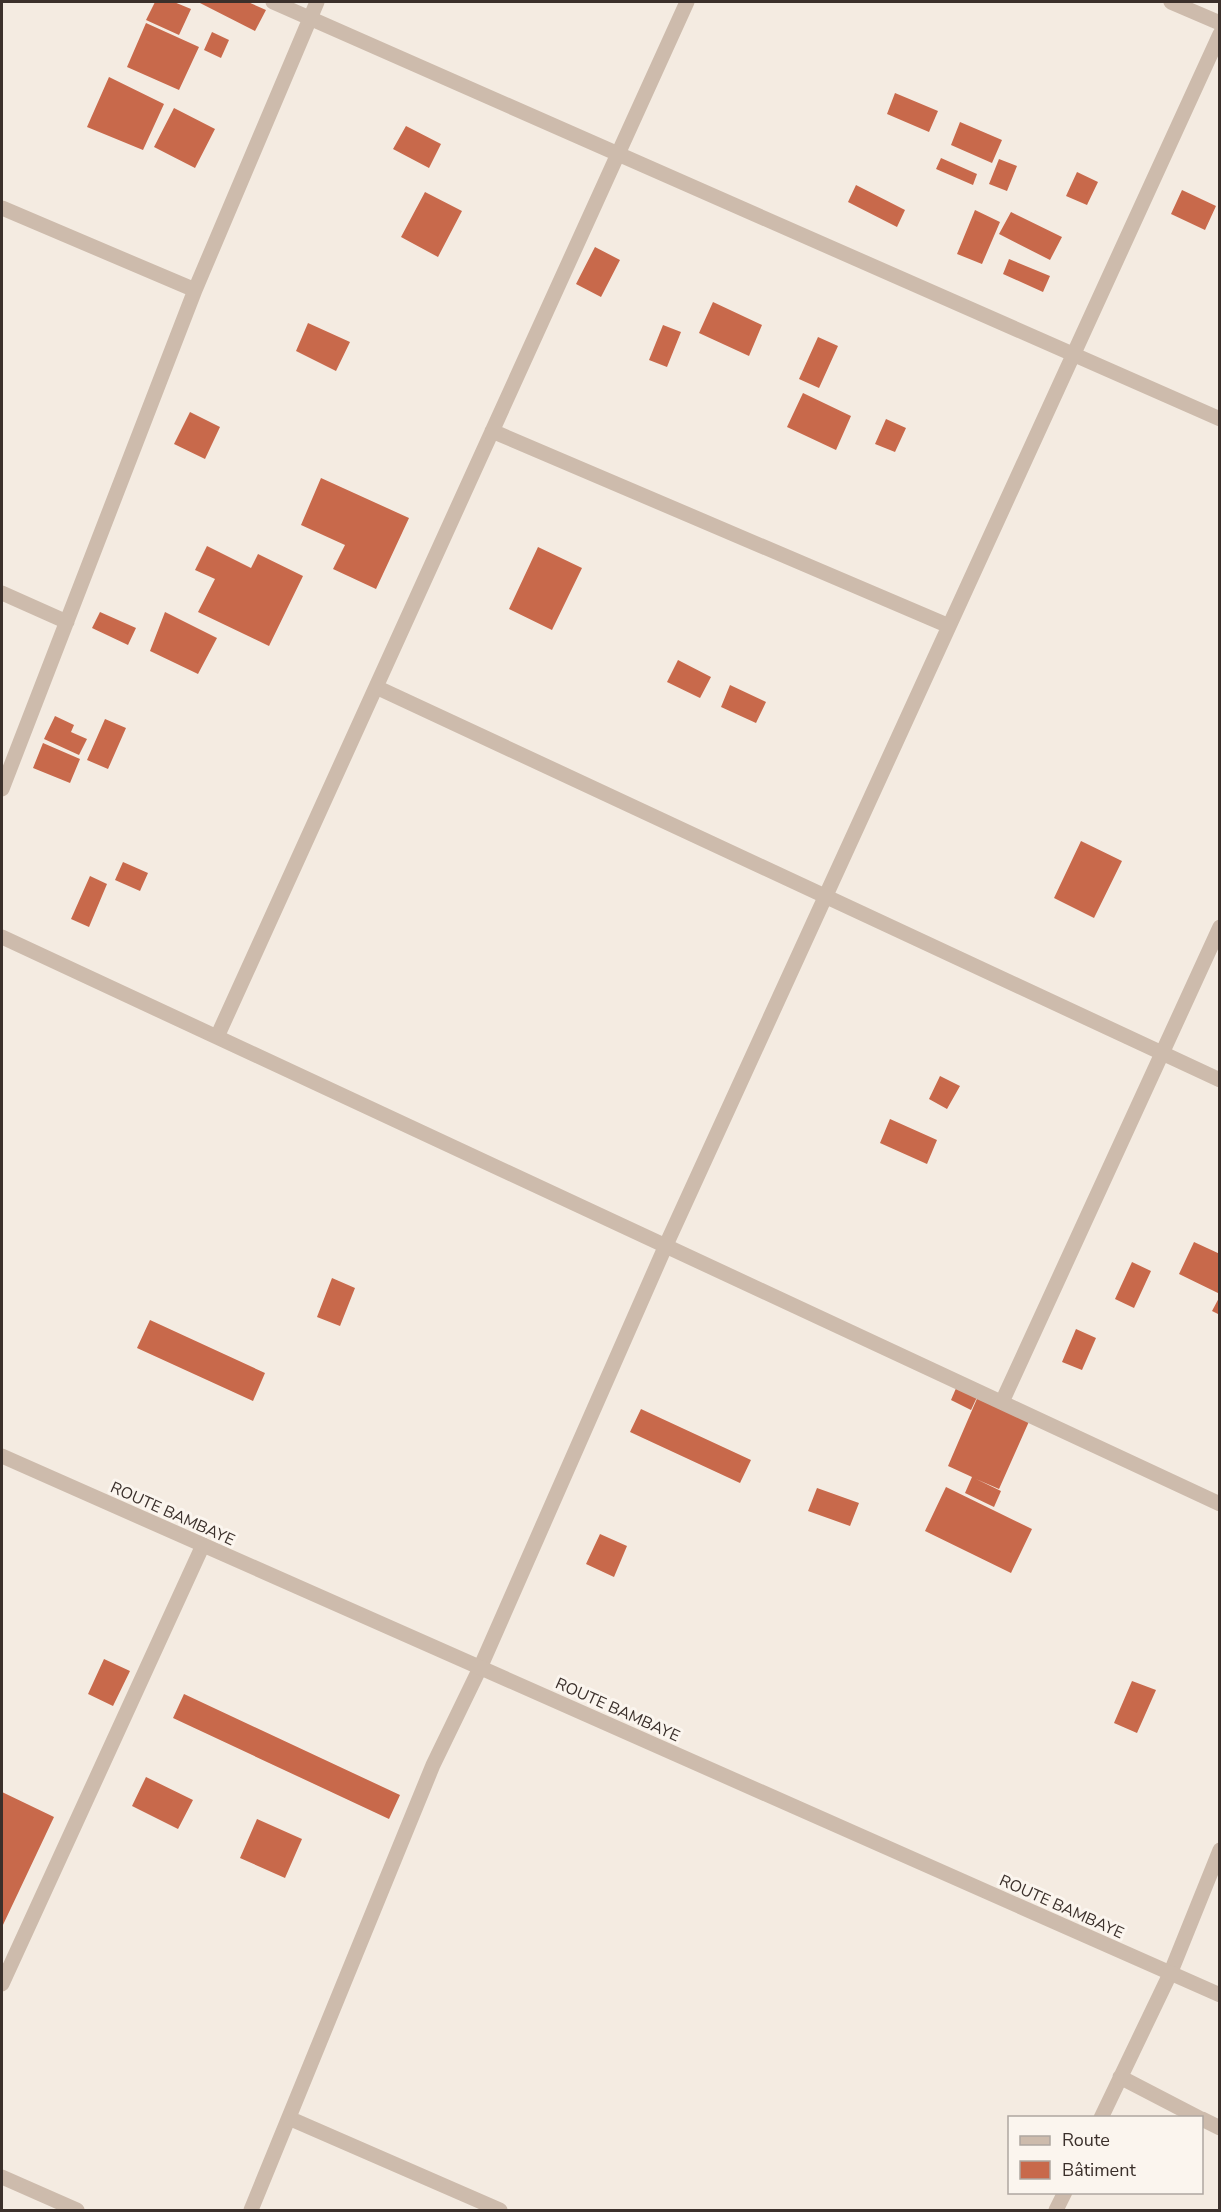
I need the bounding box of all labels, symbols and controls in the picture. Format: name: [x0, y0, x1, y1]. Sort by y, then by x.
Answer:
street label: ROUTE BAMBAYE: [107, 1477, 238, 1551]
street label: ROUTE BAMBAYE: [552, 1673, 683, 1747]
street label: ROUTE BAMBAYE: [996, 1870, 1127, 1944]
legend: [1008, 2116, 1203, 2194]
text: Route: [1062, 2128, 1110, 2152]
text: Bâtiment: [1062, 2158, 1136, 2182]

